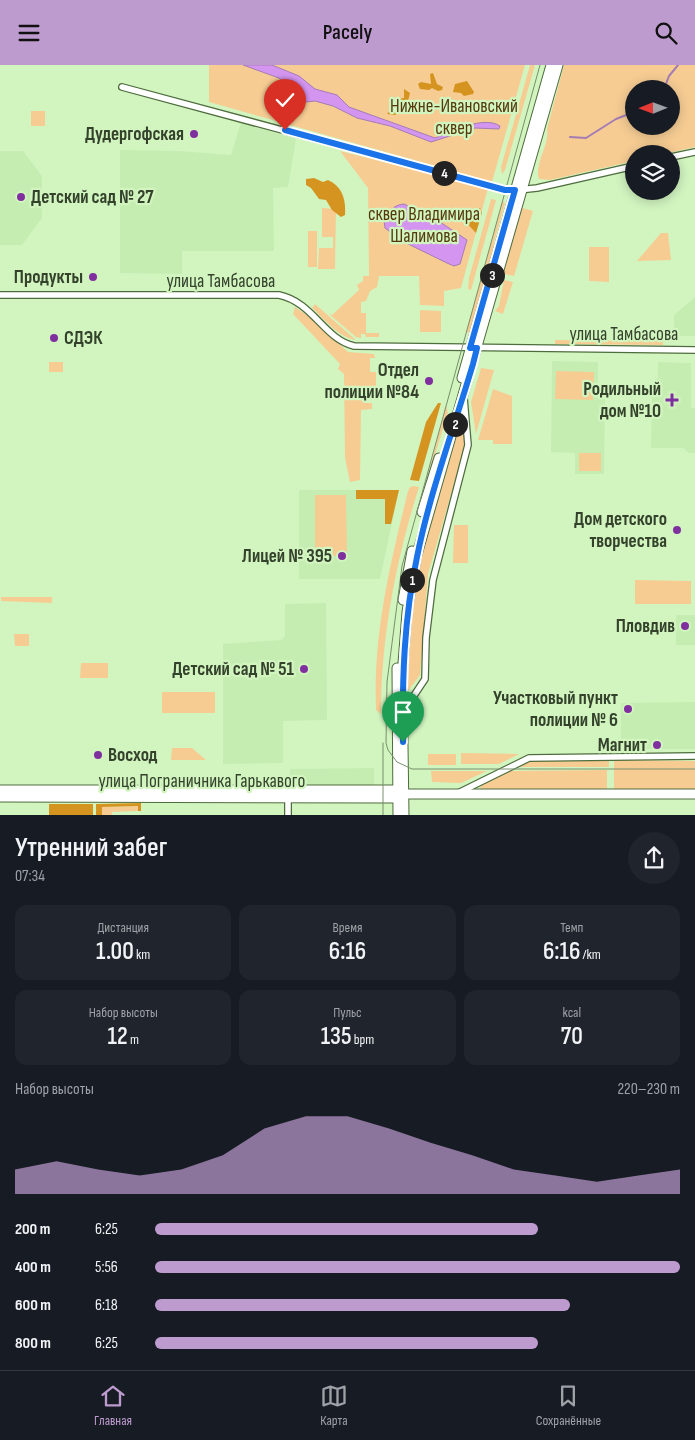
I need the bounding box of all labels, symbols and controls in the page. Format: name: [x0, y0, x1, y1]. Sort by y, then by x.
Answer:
icon: menu: [15, 19, 43, 47]
text: Pacely: [323, 19, 372, 46]
icon: search: [652, 19, 680, 47]
pin: [264, 79, 306, 130]
north arrow: [625, 80, 680, 135]
map controls: [625, 80, 680, 200]
icon: check: [271, 86, 299, 114]
park label: Нижне-Ивановский сквер: [390, 95, 518, 140]
place label: Дудергофская: [85, 123, 184, 146]
marker: Дудергофская: [188, 128, 200, 140]
button: layers: [625, 145, 680, 200]
pin: 4: [432, 161, 456, 185]
text: 4: [441, 165, 448, 182]
place label: Детский сад № 27: [31, 186, 154, 209]
marker: Детский сад № 27: [15, 191, 27, 203]
park label: сквер Владимира Шалимова: [368, 203, 480, 248]
pin: 3: [480, 263, 504, 287]
place label: Продукты: [14, 266, 83, 289]
text: 3: [489, 267, 496, 284]
street label: улица Тамбасова: [167, 270, 275, 293]
marker: Продукты: [87, 271, 99, 283]
street label: улица Тамбасова: [570, 323, 678, 346]
place label: СДЭК: [64, 327, 103, 350]
marker: СДЭК: [48, 332, 60, 344]
place label: Отдел полиции №84: [325, 359, 419, 404]
marker: Отдел полиции №84: [423, 375, 435, 387]
place label: Родильный дом №10: [583, 378, 661, 423]
marker: Родильный дом №10: [665, 393, 679, 407]
pin: 2: [442, 411, 468, 437]
text: 2: [452, 416, 459, 433]
place label: Дом детского творчества: [574, 508, 667, 553]
marker: Дом детского творчества: [671, 524, 683, 536]
place label: Лицей № 395: [242, 545, 332, 568]
marker: Лицей № 395: [336, 550, 348, 562]
pin: 1: [400, 567, 424, 593]
text: 1: [410, 572, 415, 589]
place label: Пловдив: [616, 615, 675, 638]
marker: Пловдив: [679, 620, 691, 632]
place label: Детский сад № 51: [172, 658, 295, 681]
marker: Детский сад № 51: [298, 663, 310, 675]
place label: Участковый пункт полиции № 6: [493, 687, 618, 732]
pin: [382, 691, 424, 742]
icon: arrive: [389, 698, 417, 726]
marker: Участковый пункт полиции № 6: [622, 703, 634, 715]
place label: Магнит: [598, 734, 647, 757]
marker: Магнит: [651, 739, 663, 751]
place label: Восход: [108, 744, 158, 767]
marker: Восход: [92, 749, 104, 761]
street label: улица Пограничника Гарькавого: [99, 770, 305, 793]
text: Утренний забег: [15, 831, 167, 864]
button: share: [628, 832, 680, 884]
text: 07:34: [15, 867, 45, 886]
text: Дистанция: [97, 919, 149, 936]
text: Время: [333, 919, 362, 936]
text: Темп: [560, 919, 583, 936]
text: 1.00: [96, 936, 134, 967]
text: 6:16: [329, 936, 366, 967]
text: 6:16: [543, 936, 580, 967]
text: km: [134, 946, 150, 963]
text: /km: [580, 946, 601, 963]
text: Набор высоты: [89, 1004, 158, 1021]
text: Пульс: [333, 1004, 362, 1021]
text: kcal: [563, 1004, 581, 1021]
text: 12: [107, 1021, 128, 1052]
text: 135: [321, 1021, 351, 1052]
text: 70: [561, 1021, 583, 1052]
text: m: [128, 1031, 139, 1048]
text: bpm: [351, 1031, 374, 1048]
text: Набор высоты: [15, 1080, 94, 1099]
text: 220–230 m: [617, 1080, 680, 1099]
text: 200 m: [15, 1220, 50, 1239]
text: 6:25: [95, 1220, 118, 1239]
text: 400 m: [15, 1258, 51, 1277]
text: 5:56: [95, 1258, 118, 1277]
text: 600 m: [15, 1296, 51, 1315]
text: 6:18: [95, 1296, 118, 1315]
text: 800 m: [15, 1334, 51, 1353]
text: 6:25: [95, 1334, 118, 1353]
tab: Главная: [94, 1382, 132, 1429]
tab: Карта: [320, 1382, 348, 1429]
tab: Сохранённые: [536, 1382, 601, 1429]

